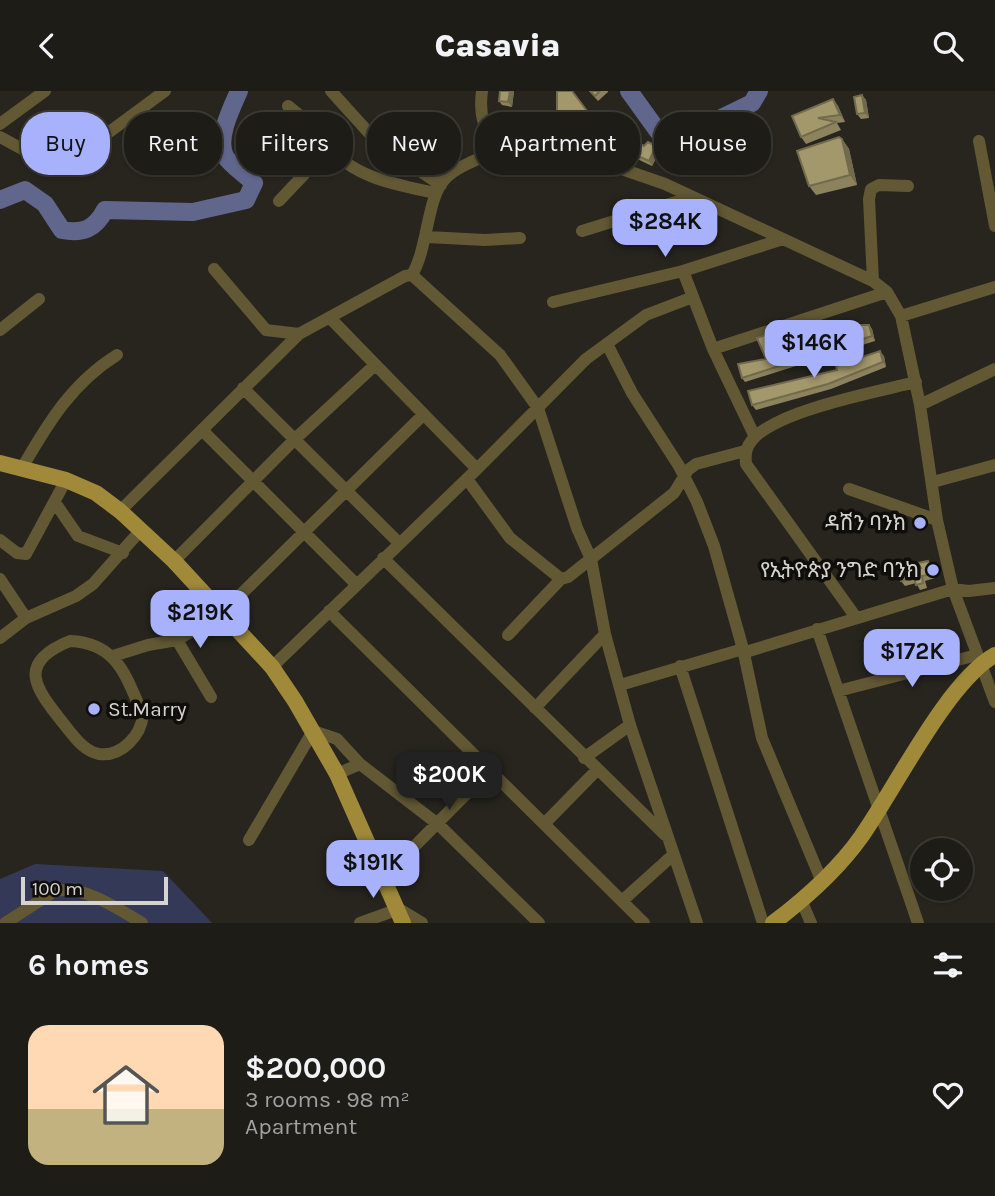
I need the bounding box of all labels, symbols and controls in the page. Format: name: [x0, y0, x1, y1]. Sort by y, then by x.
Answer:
icon: back: [28, 27, 66, 65]
text: Casavia: [434, 27, 561, 64]
icon: search: [929, 27, 967, 65]
chip: Buy: [21, 112, 110, 175]
chip: Rent: [124, 112, 222, 175]
chip: Filters: [236, 112, 353, 175]
chip: New: [367, 112, 461, 175]
chip: Apartment: [475, 112, 640, 175]
chip: House: [654, 112, 771, 175]
pin: $284K: [616, 199, 714, 259]
text: $284K: [628, 208, 702, 235]
pin: $146K: [765, 321, 863, 380]
text: $146K: [781, 329, 847, 356]
place label: ዳሽን ባንክ: [825, 511, 906, 535]
marker: ዳሽን ባንክ: [912, 515, 928, 531]
place label: የኢትዮጵያ ንግድ ባንክ: [760, 558, 919, 582]
marker: የኢትዮጵያ ንግድ ባንክ: [925, 562, 941, 578]
pin: $219K: [151, 591, 249, 650]
text: $219K: [166, 599, 234, 626]
pin: $172K: [863, 629, 961, 689]
text: $172K: [880, 638, 944, 665]
place label: St.Marry: [108, 697, 187, 721]
marker: St.Marry: [86, 701, 102, 717]
pin: $200K: [400, 753, 498, 812]
text: $200K: [412, 761, 486, 788]
map controls: [910, 838, 973, 901]
button: locate: [910, 838, 973, 901]
pin: $191K: [324, 841, 422, 900]
text: $191K: [342, 849, 404, 876]
scale bar: [21, 874, 168, 906]
text: 100 m: [32, 878, 83, 900]
icon: filters: [929, 946, 967, 984]
text: 6 homes: [28, 947, 150, 983]
text: $200,000: [245, 1050, 386, 1086]
icon: home: [84, 1053, 168, 1137]
icon: heart: [929, 1076, 967, 1114]
text: 3 rooms · 98 m²: [245, 1086, 410, 1113]
text: Apartment: [245, 1113, 357, 1140]

